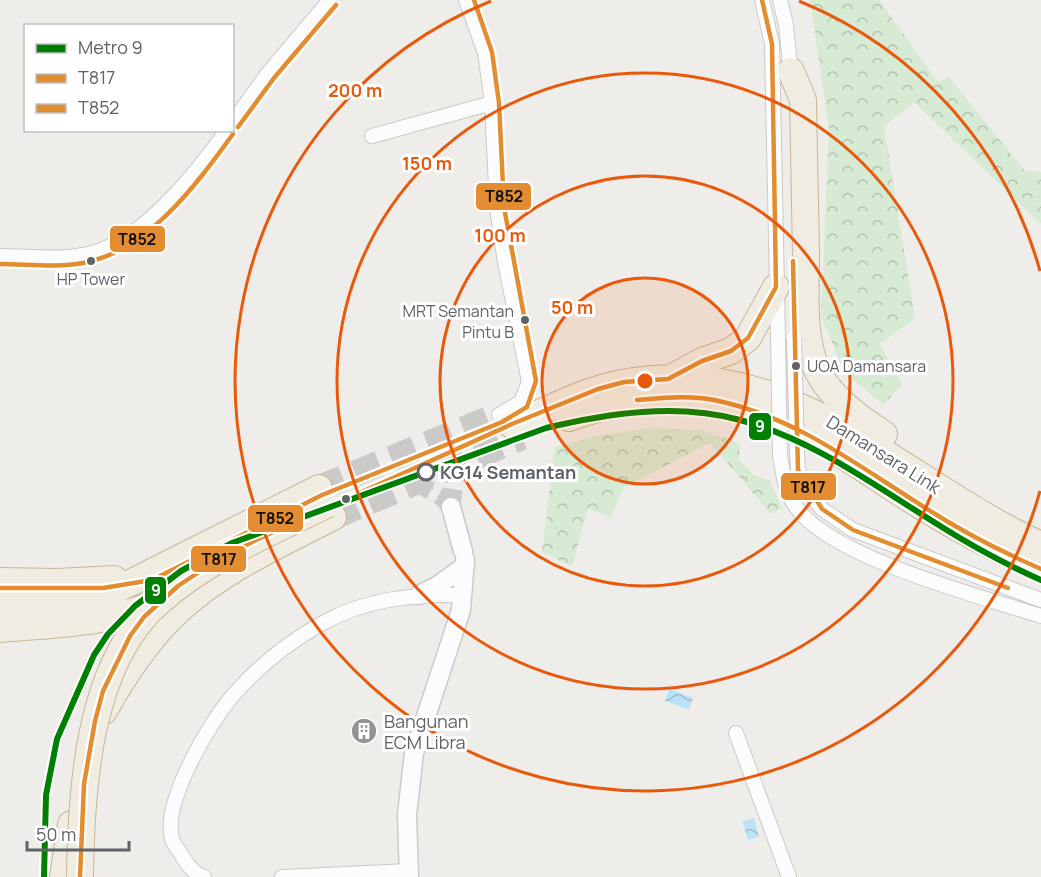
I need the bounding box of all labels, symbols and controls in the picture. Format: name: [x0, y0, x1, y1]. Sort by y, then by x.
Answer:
legend: [24, 24, 234, 132]
text: Metro 9: [78, 35, 143, 59]
text: T817: [78, 65, 115, 89]
text: 200 m: [328, 78, 382, 102]
text: T852: [78, 95, 119, 119]
text: 150 m: [402, 151, 452, 175]
line badge: T852: [475, 182, 532, 211]
text: T852: [485, 185, 523, 207]
text: 100 m: [474, 223, 526, 247]
line badge: T852: [109, 225, 166, 253]
text: T852: [118, 228, 156, 250]
marker: HP Tower: [85, 255, 97, 267]
place label: HP Tower: [57, 268, 125, 290]
text: 50 m: [551, 295, 593, 319]
place label: MRT Semantan Pintu B: [402, 300, 514, 343]
marker: MRT Semantan Pintu B: [519, 314, 531, 326]
place label: UOA Damansara: [807, 355, 926, 377]
marker: UOA Damansara: [790, 360, 802, 372]
centre of rings: [635, 371, 655, 391]
street label: Damansara Link: [822, 409, 946, 499]
line badge: 9: [748, 412, 772, 441]
text: 9: [755, 415, 765, 437]
place label: KG14 Semantan: [440, 460, 576, 484]
marker: KG14 Semantan: [417, 463, 435, 481]
line badge: T817: [780, 472, 837, 501]
text: T817: [790, 476, 826, 498]
unlabelled marker: [340, 493, 352, 505]
line badge: T852: [247, 504, 304, 533]
text: T852: [256, 507, 294, 529]
line badge: T817: [190, 545, 247, 573]
text: T817: [201, 548, 237, 570]
line badge: 9: [144, 576, 167, 605]
text: 9: [151, 579, 161, 601]
place label: Bangunan ECM Libra: [384, 709, 468, 754]
building icon: Bangunan ECM Libra: [349, 716, 379, 746]
scale bar: [27, 814, 129, 852]
text: 50 m: [36, 822, 76, 846]

